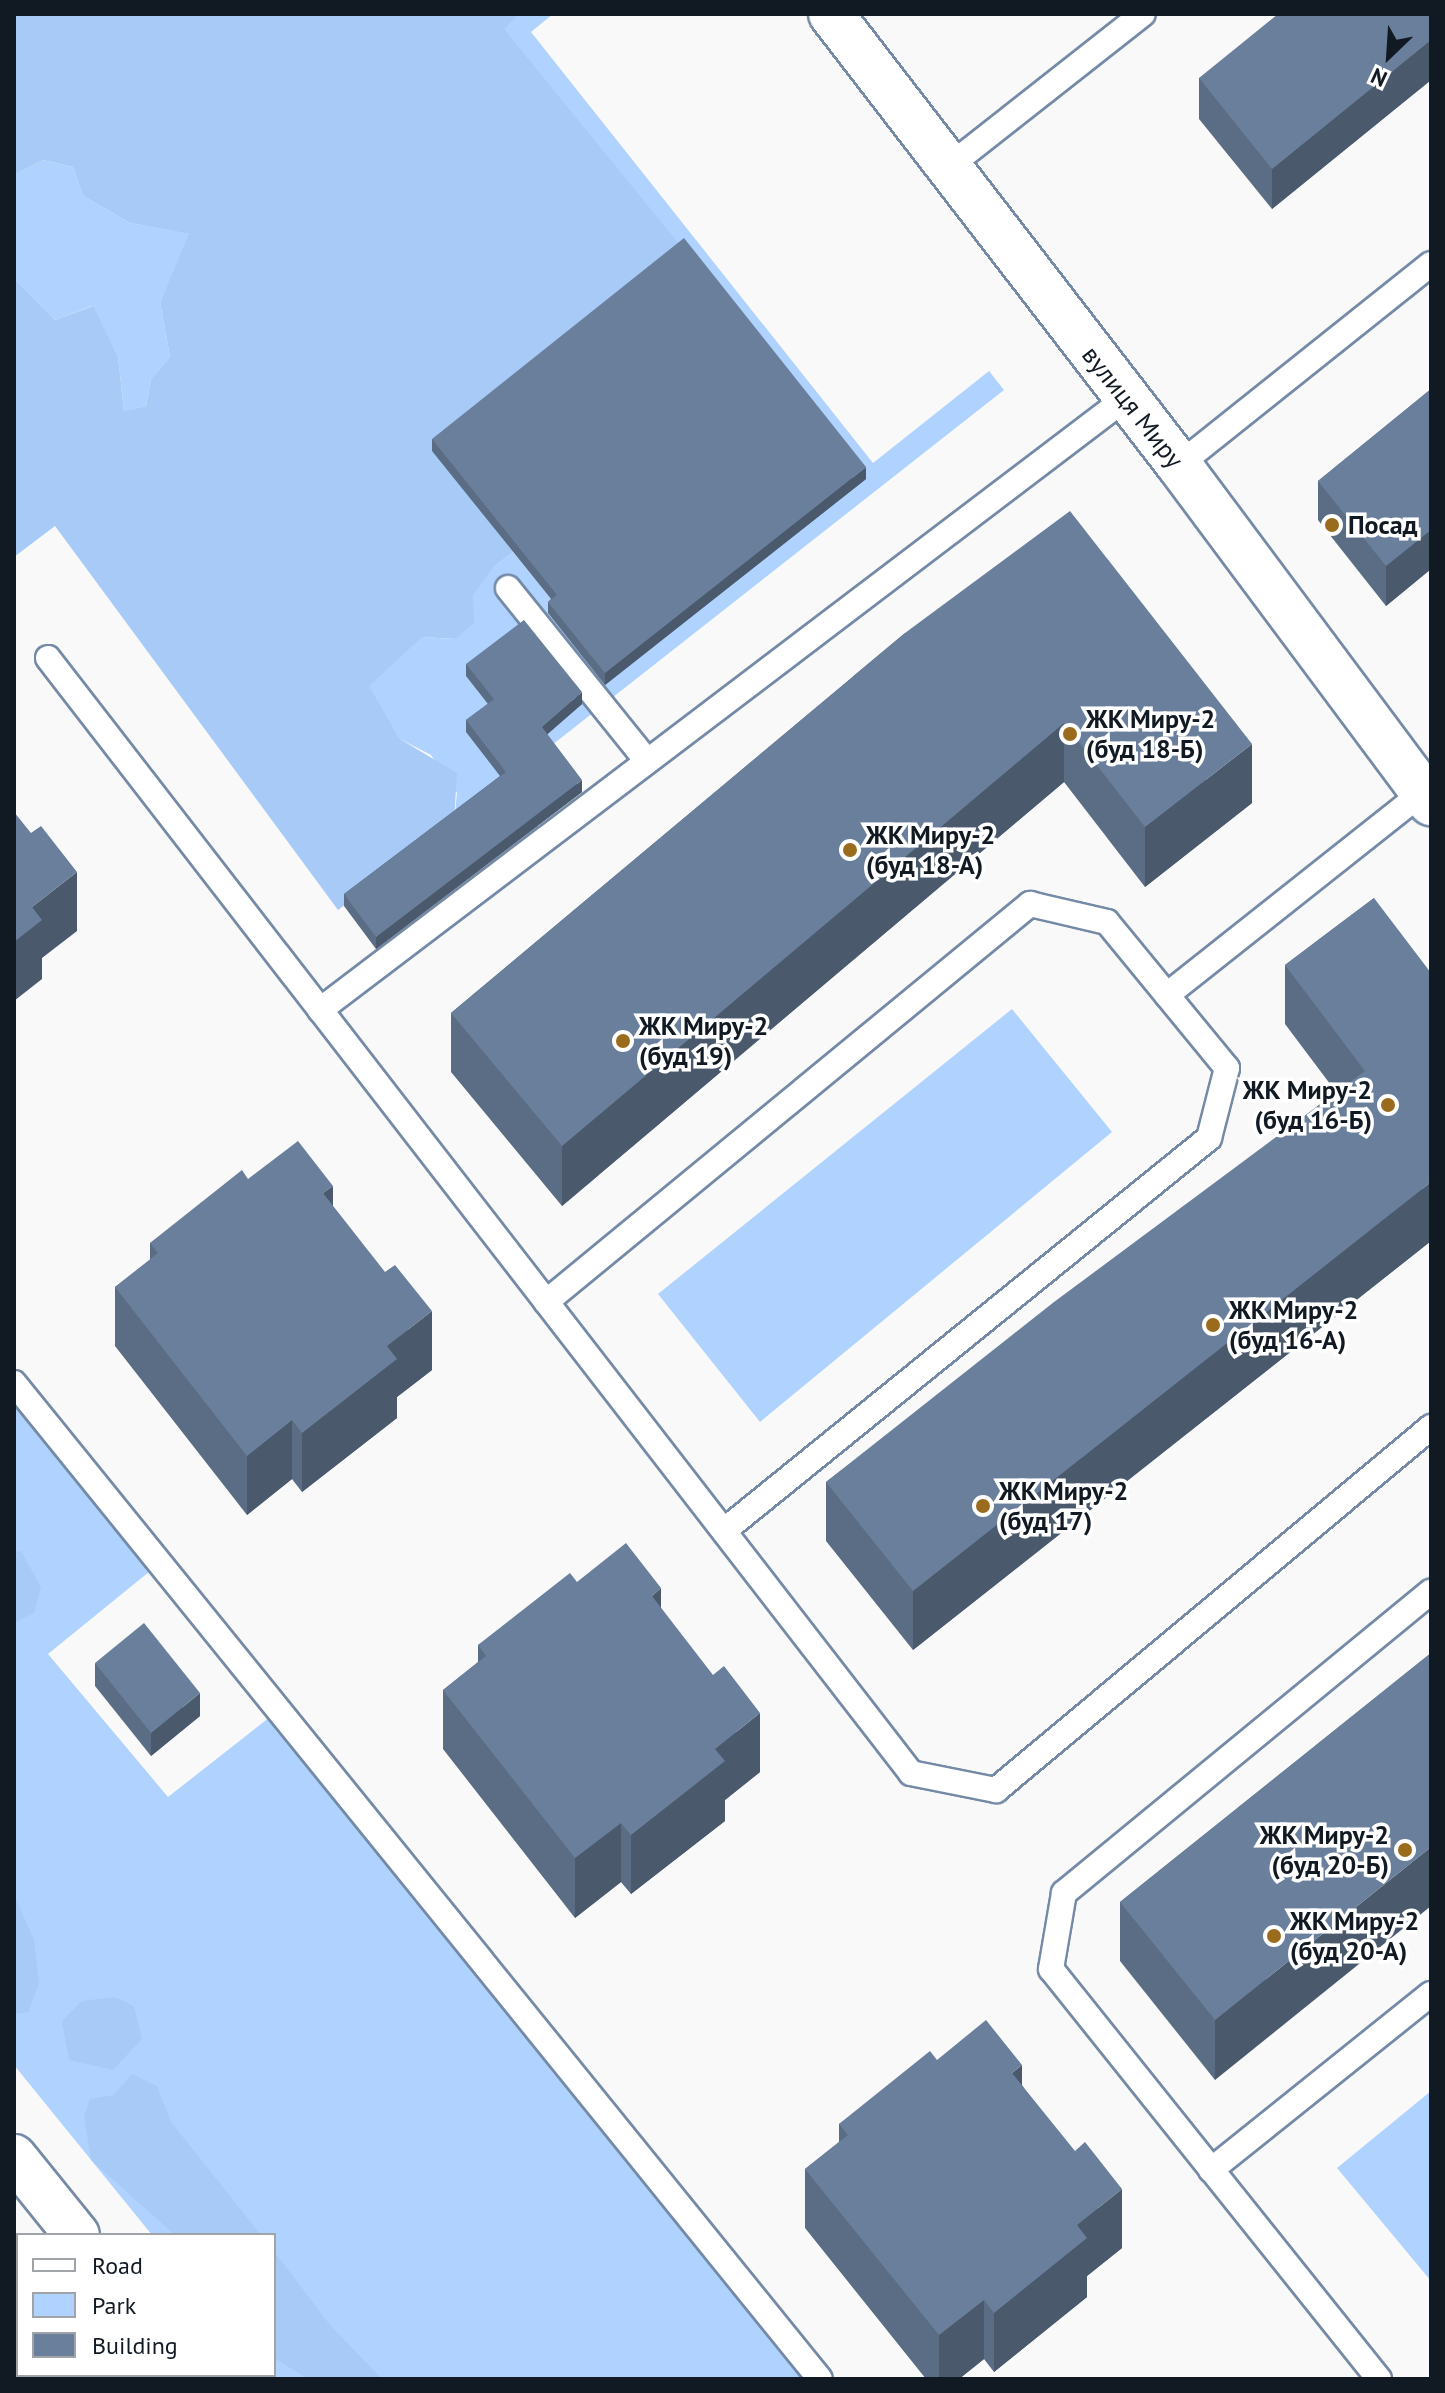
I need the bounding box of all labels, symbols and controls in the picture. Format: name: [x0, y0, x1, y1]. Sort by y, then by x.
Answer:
north arrow: [1349, 16, 1429, 96]
text: N: [1366, 62, 1391, 93]
street label: вулиця Миру: [1076, 340, 1190, 474]
place label: Посад: [1348, 509, 1417, 541]
marker: Посад: [1323, 516, 1341, 534]
place label: ЖК Миру-2 (буд 18-Б): [1086, 703, 1216, 764]
marker: ЖК Миру-2 (буд 18-Б): [1061, 725, 1079, 743]
place label: ЖК Миру-2 (буд 18-А): [866, 819, 996, 880]
marker: ЖК Миру-2 (буд 18-А): [841, 841, 859, 859]
place label: ЖК Миру-2 (буд 19): [639, 1010, 769, 1072]
marker: ЖК Миру-2 (буд 19): [614, 1032, 632, 1050]
place label: ЖК Миру-2 (буд 16-Б): [1242, 1074, 1372, 1136]
marker: ЖК Миру-2 (буд 16-Б): [1379, 1096, 1397, 1114]
place label: ЖК Миру-2 (буд 16-А): [1229, 1294, 1359, 1356]
marker: ЖК Миру-2 (буд 16-А): [1204, 1316, 1222, 1334]
place label: ЖК Миру-2 (буд 17): [999, 1475, 1129, 1536]
marker: ЖК Миру-2 (буд 17): [974, 1497, 992, 1515]
place label: ЖК Миру-2 (буд 20-Б): [1259, 1819, 1389, 1880]
marker: ЖК Миру-2 (буд 20-Б): [1396, 1841, 1414, 1859]
place label: ЖК Миру-2 (буд 20-А): [1290, 1905, 1420, 1966]
marker: ЖК Миру-2 (буд 20-А): [1265, 1927, 1283, 1945]
legend: [16, 2233, 276, 2377]
text: Road: [92, 2250, 143, 2281]
text: Park: [92, 2290, 136, 2321]
text: Building: [92, 2330, 178, 2361]

